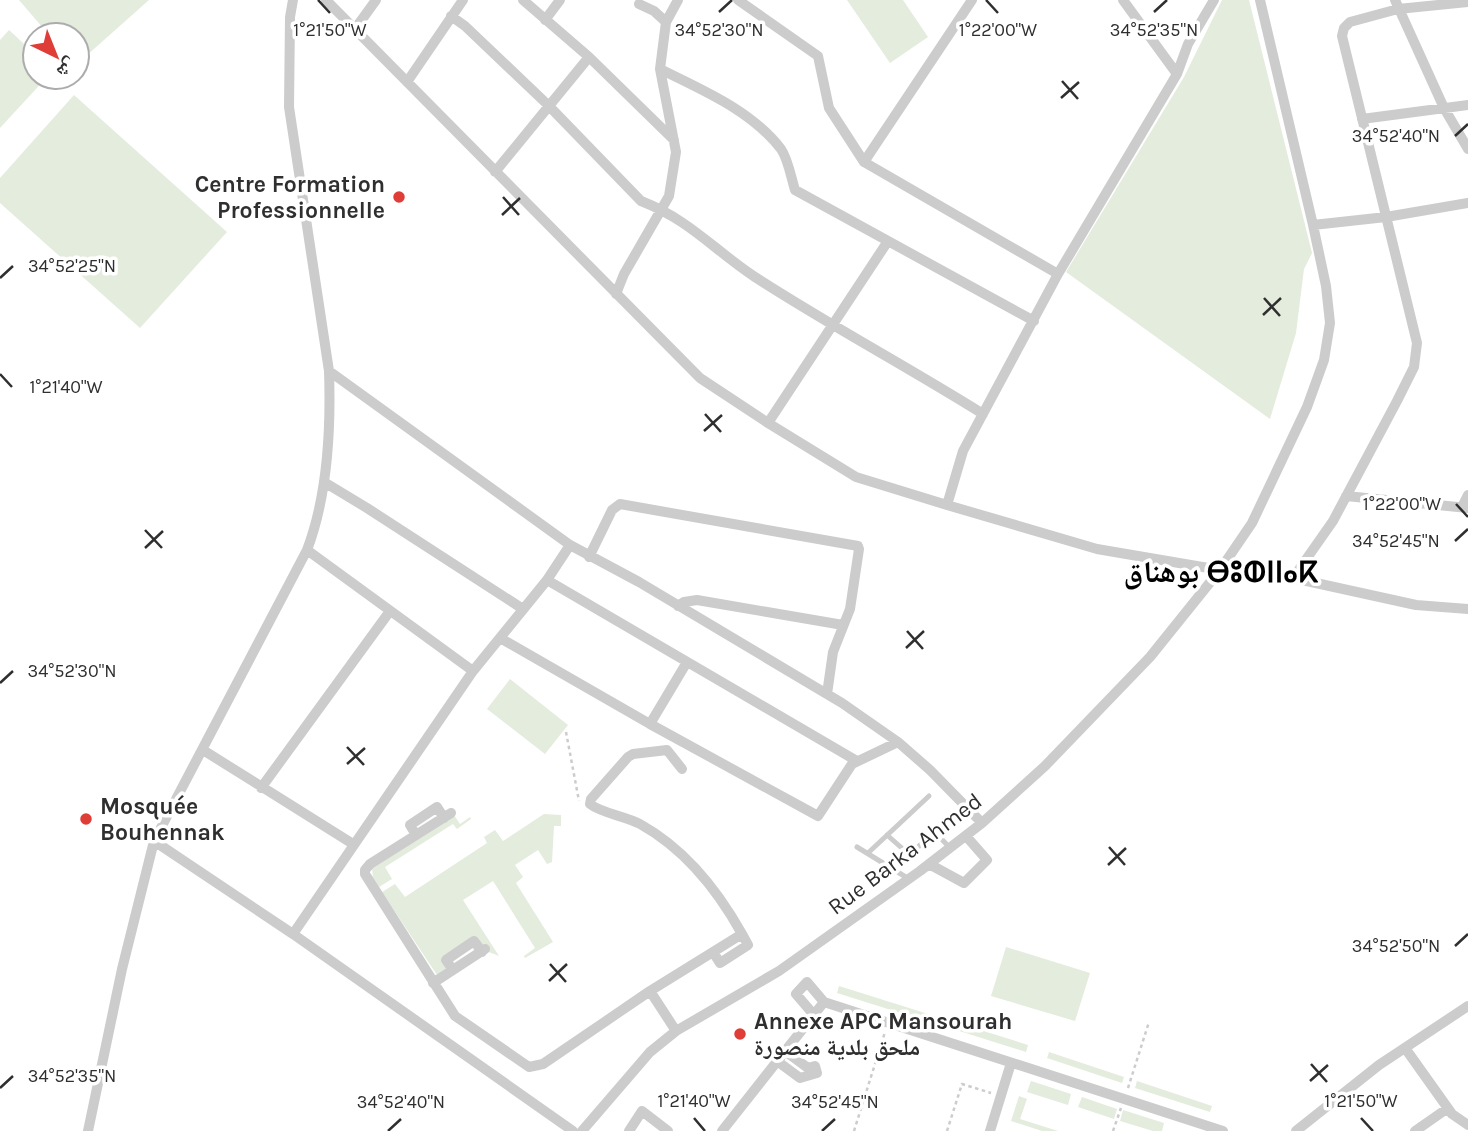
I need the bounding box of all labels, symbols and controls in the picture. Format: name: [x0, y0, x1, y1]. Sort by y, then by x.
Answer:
text: 1°21'50"W: [293, 19, 367, 41]
text: 34°52'30"N: [675, 19, 763, 41]
text: 1°22'00"W: [959, 19, 1037, 41]
text: 34°52'35"N: [1110, 19, 1198, 41]
north arrow: [21, 21, 91, 91]
text: ش: [52, 53, 82, 83]
text: 34°52'40"N: [1352, 125, 1440, 147]
place label: Centre Formation Professionnelle: [195, 171, 385, 224]
marker: Centre Formation Professionnelle: [391, 189, 407, 205]
text: 34°52'25"N: [28, 255, 116, 277]
text: 1°21'40"W: [29, 376, 103, 398]
text: 1°22'00"W: [1363, 493, 1441, 515]
text: 34°52'45"N: [1352, 530, 1440, 552]
district label: بوهناق ⴱⵓⵀⵏⵏⴰⴽ: [1124, 554, 1319, 590]
text: 34°52'30"N: [28, 660, 116, 682]
street label: Rue Barka Ahmed: [823, 787, 987, 921]
place label: Mosquée Bouhennak: [100, 793, 225, 846]
marker: Mosquée Bouhennak: [78, 811, 94, 827]
text: 34°52'50"N: [1352, 935, 1440, 957]
place label: Annexe APC Mansourah ملحق بلدية منصورة: [754, 1008, 1012, 1061]
marker: Annexe APC Mansourah ملحق بلدية منصورة: [732, 1026, 748, 1042]
text: 34°52'35"N: [28, 1065, 116, 1087]
text: 1°21'40"W: [657, 1090, 731, 1112]
text: 1°21'50"W: [1324, 1090, 1398, 1112]
text: 34°52'40"N: [357, 1091, 445, 1113]
text: 34°52'45"N: [791, 1091, 879, 1113]

